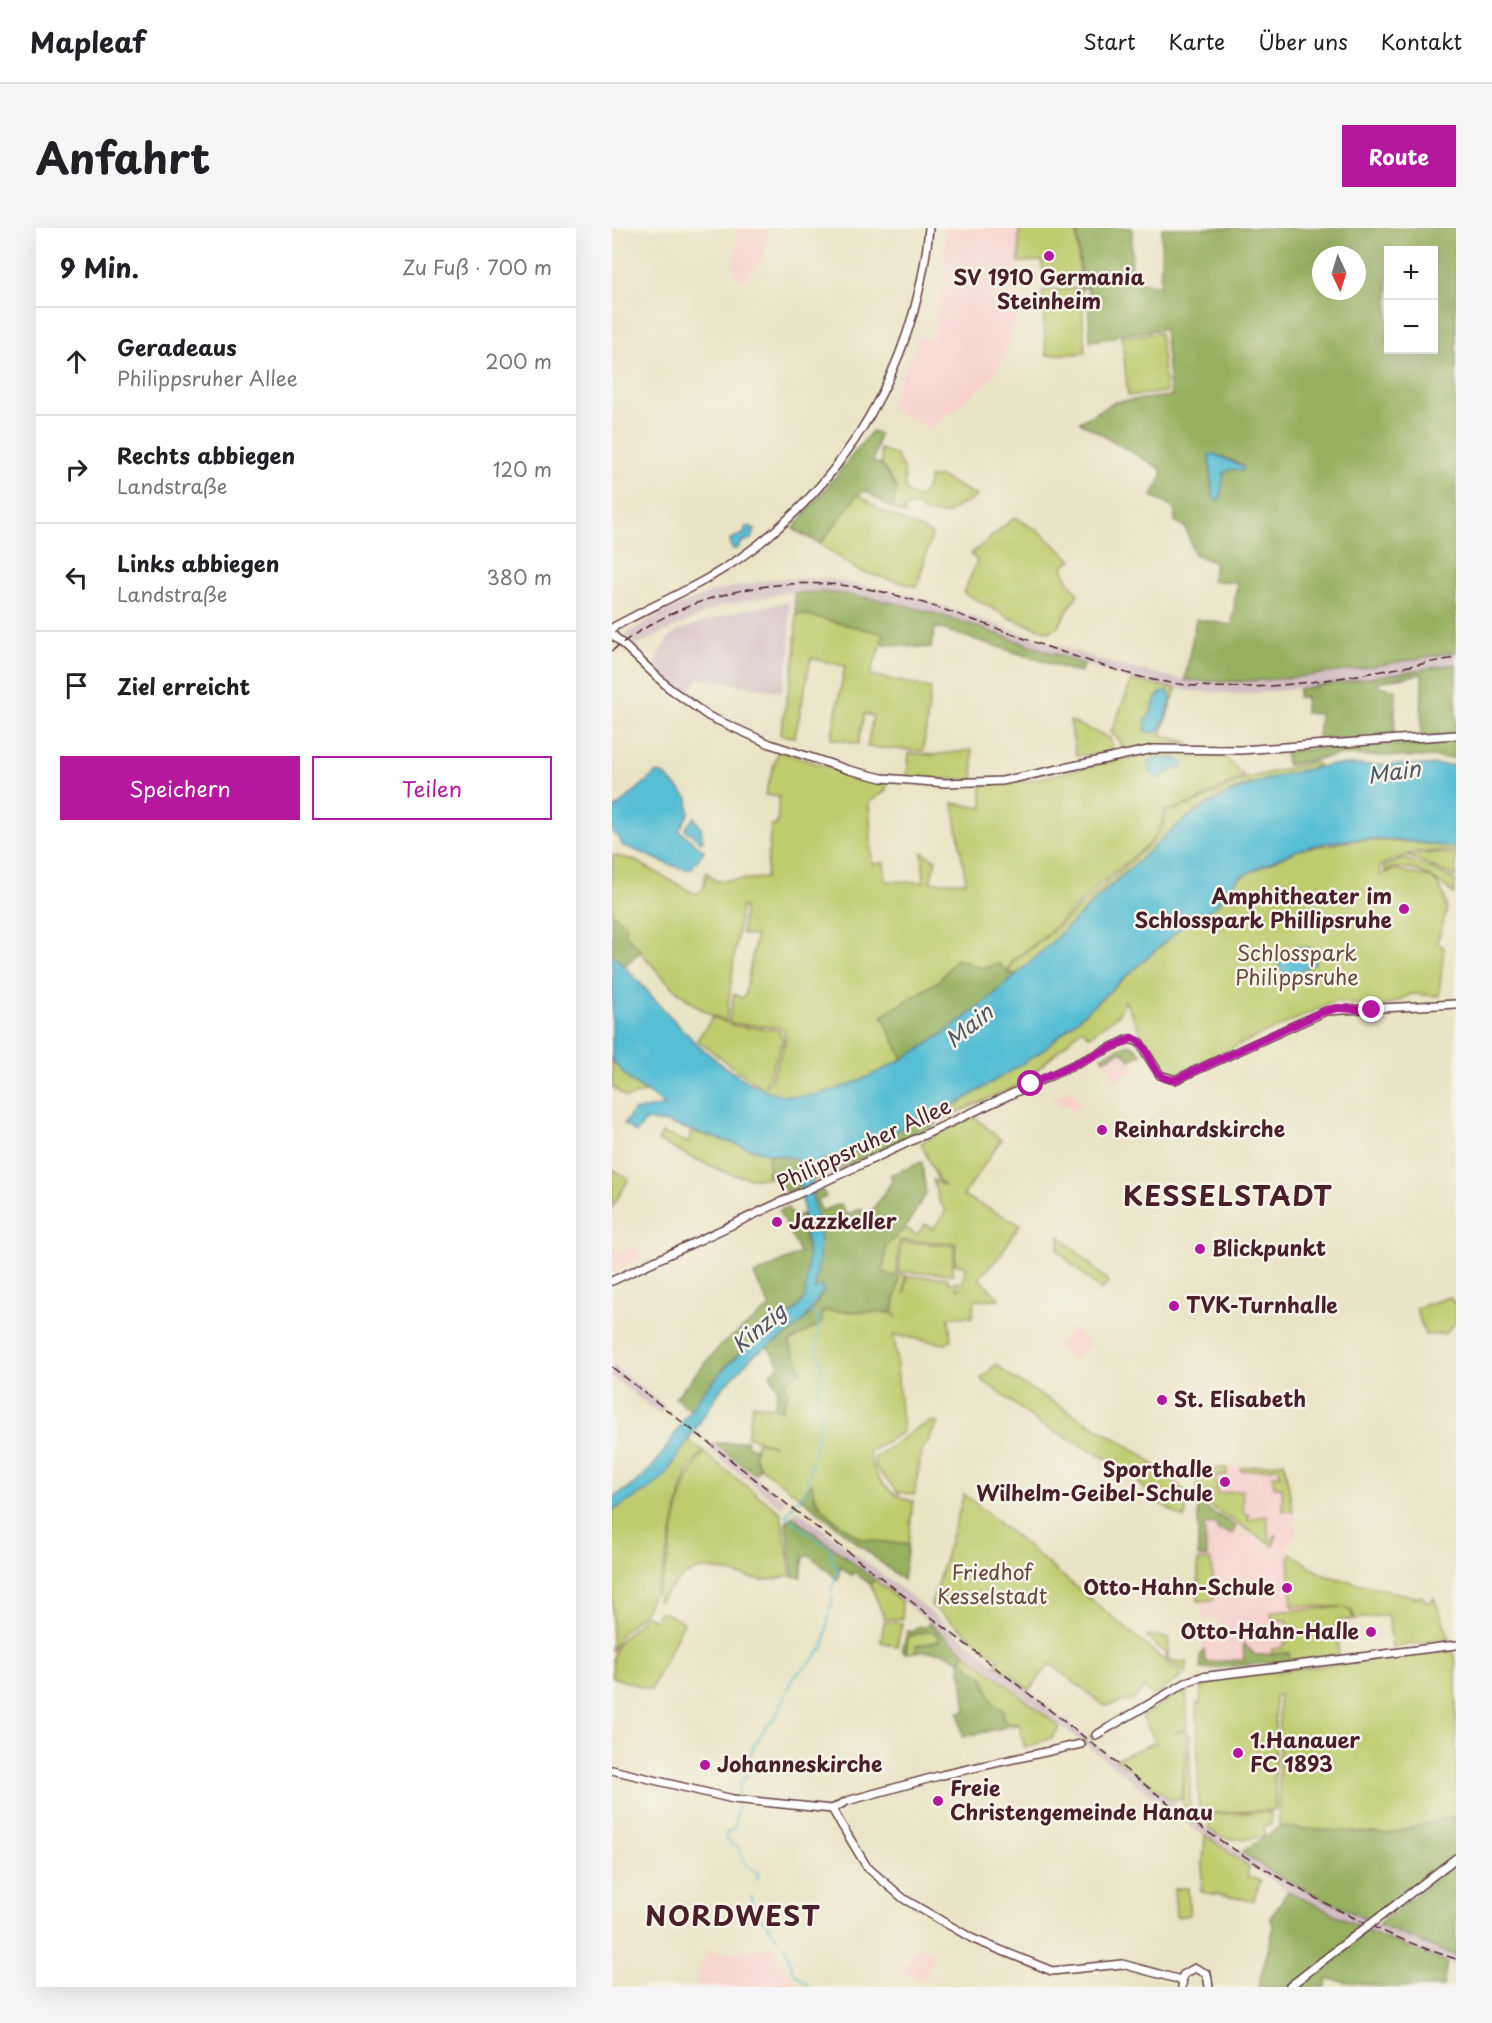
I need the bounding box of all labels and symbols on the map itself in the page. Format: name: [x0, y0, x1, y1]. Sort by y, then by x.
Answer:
north arrow: [1312, 246, 1366, 300]
marker: SV 1910 Germania Steinheim: [1042, 249, 1056, 263]
place label: SV 1910 Germania Steinheim: [953, 260, 1146, 316]
water label: Main: [1365, 750, 1424, 791]
place label: Amphitheater im Schlosspark Phillipsruhe: [1134, 879, 1392, 935]
marker: Amphitheater im Schlosspark Phillipsruhe: [1397, 902, 1411, 916]
park label: Schlosspark Philippsruhe: [1235, 936, 1359, 992]
water label: Main: [937, 994, 1001, 1054]
route end: [1358, 996, 1384, 1022]
route start: [1017, 1070, 1043, 1096]
street label: Philippsruher Allee: [770, 1089, 956, 1198]
place label: Reinhardskirche: [1114, 1112, 1285, 1144]
marker: Reinhardskirche: [1095, 1123, 1109, 1137]
district label: KESSELSTADT: [1123, 1174, 1333, 1215]
place label: Jazzkeller: [789, 1204, 897, 1236]
marker: Jazzkeller: [770, 1215, 784, 1229]
place label: Blickpunkt: [1212, 1231, 1326, 1263]
marker: Blickpunkt: [1193, 1242, 1207, 1256]
place label: TVK-Turnhalle: [1186, 1288, 1338, 1320]
water label: Kinzig: [724, 1293, 794, 1360]
marker: TVK-Turnhalle: [1167, 1299, 1181, 1313]
place label: St. Elisabeth: [1174, 1382, 1306, 1414]
marker: St. Elisabeth: [1155, 1393, 1169, 1407]
place label: Sporthalle Wilhelm-Geibel-Schule: [976, 1452, 1213, 1508]
marker: Sporthalle Wilhelm-Geibel-Schule: [1218, 1475, 1232, 1489]
park label: Friedhof Kesselstadt: [937, 1555, 1047, 1611]
place label: Otto-Hahn-Schule: [1083, 1570, 1275, 1602]
marker: Otto-Hahn-Schule: [1280, 1581, 1294, 1595]
place label: Otto-Hahn-Halle: [1180, 1614, 1359, 1646]
marker: Otto-Hahn-Halle: [1364, 1625, 1378, 1639]
place label: 1.Hanauer FC 1893: [1250, 1723, 1360, 1779]
marker: 1.Hanauer FC 1893: [1231, 1746, 1245, 1760]
place label: Johanneskirche: [717, 1747, 882, 1779]
marker: Johanneskirche: [698, 1758, 712, 1772]
place label: Freie Christengemeinde Hanau: [950, 1771, 1213, 1827]
marker: Freie Christengemeinde Hanau: [931, 1794, 945, 1808]
district label: NORDWEST: [645, 1894, 821, 1935]

